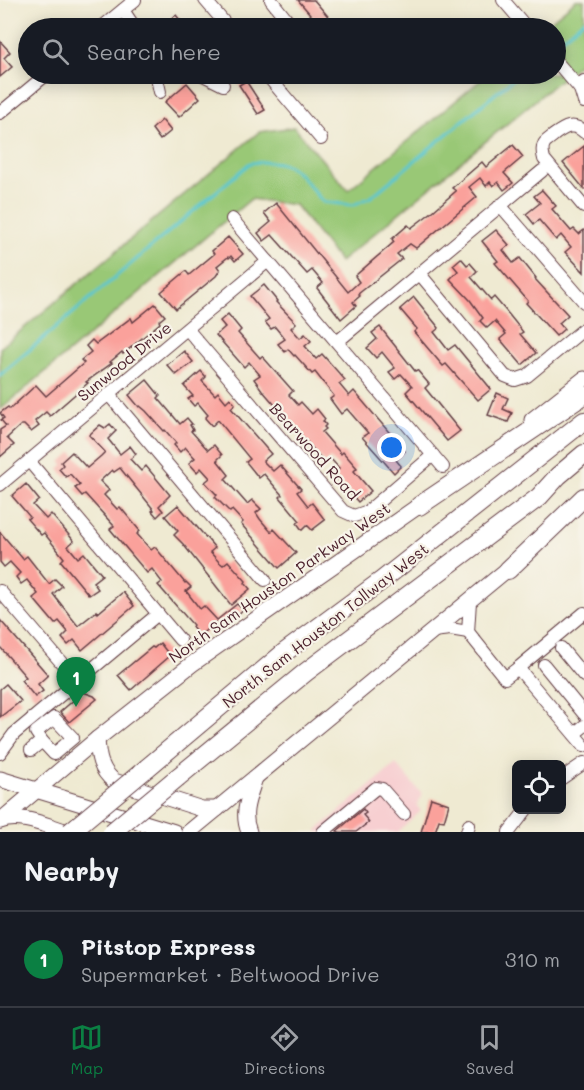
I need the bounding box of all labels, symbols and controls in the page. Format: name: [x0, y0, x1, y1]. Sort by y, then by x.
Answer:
search box: [18, 18, 566, 84]
icon: search: [39, 35, 72, 68]
text: Search here: [87, 37, 221, 66]
street label: Sunwood Drive: [72, 316, 176, 406]
street label: Bearwood Road: [266, 398, 364, 504]
your location: [377, 433, 406, 462]
street label: North Sam Houston Parkway West: [164, 497, 394, 667]
street label: North Sam Houston Tollway West: [218, 538, 432, 712]
pin: 1: [56, 658, 96, 707]
map controls: [512, 760, 566, 814]
button: locate: [512, 760, 566, 814]
text: Nearby: [24, 854, 119, 888]
text: Pitstop Express: [81, 932, 255, 961]
text: 1: [39, 946, 48, 972]
text: 310 m: [505, 946, 560, 972]
text: Supermarket · Beltwood Drive: [81, 961, 380, 987]
tab: Map: [70, 1021, 103, 1078]
tab: Directions: [244, 1021, 325, 1078]
tab: Saved: [466, 1021, 514, 1078]

